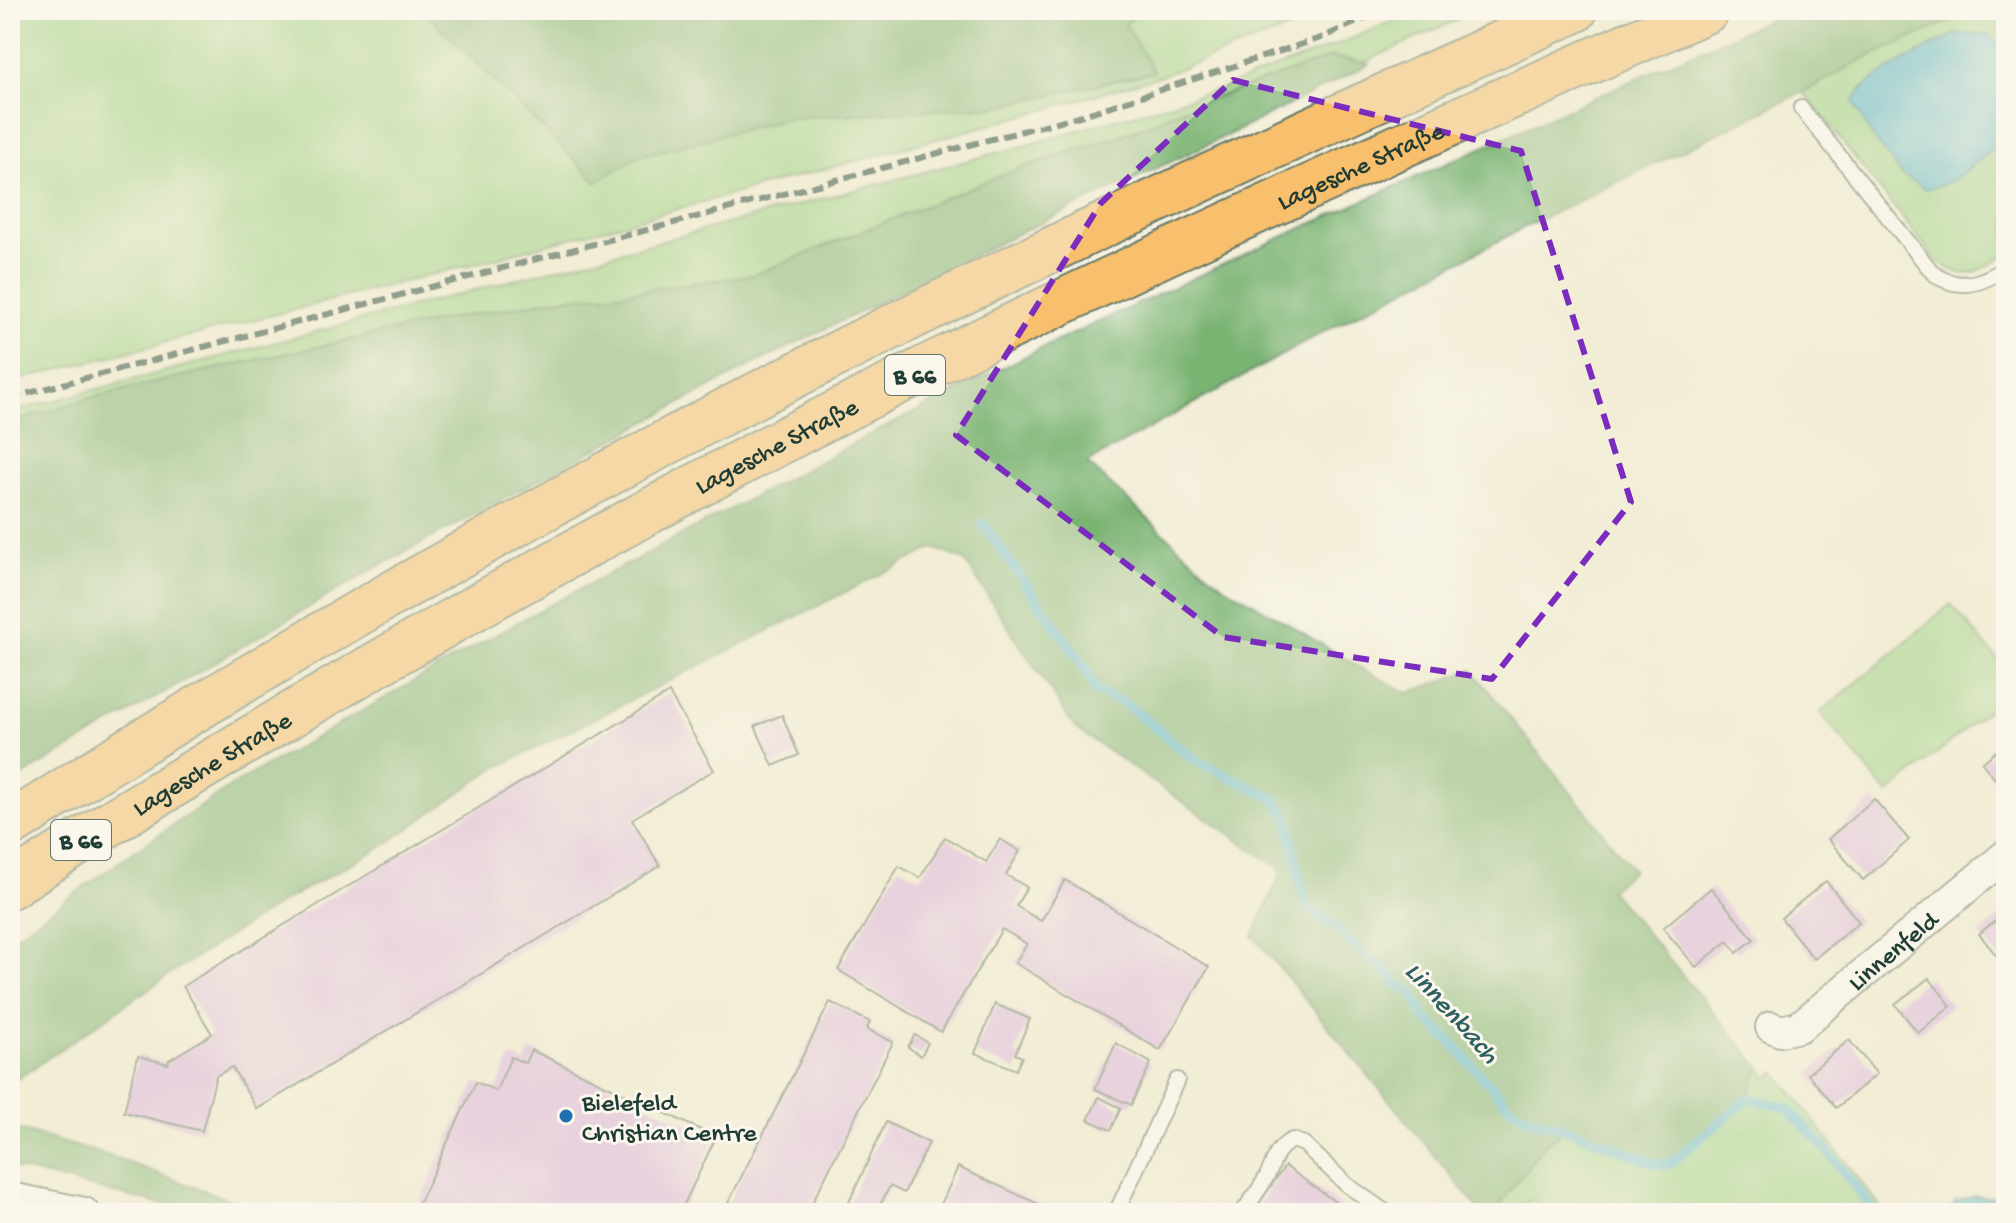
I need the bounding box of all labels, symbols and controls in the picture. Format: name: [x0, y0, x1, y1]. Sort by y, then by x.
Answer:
street label: Lagesche Straße: [1273, 117, 1450, 220]
road number: B 66: [885, 355, 945, 395]
street label: Lagesche Straße: [691, 393, 865, 504]
street label: Lagesche Straße: [128, 706, 299, 826]
road number: B 66: [51, 820, 111, 860]
street label: Linnenfeld: [1843, 906, 1948, 1000]
water label: Linnenbach: [1396, 956, 1506, 1072]
place label: Bielefeld Christian Centre: [581, 1090, 757, 1151]
marker: Bielefeld Christian Centre: [557, 1107, 575, 1125]

